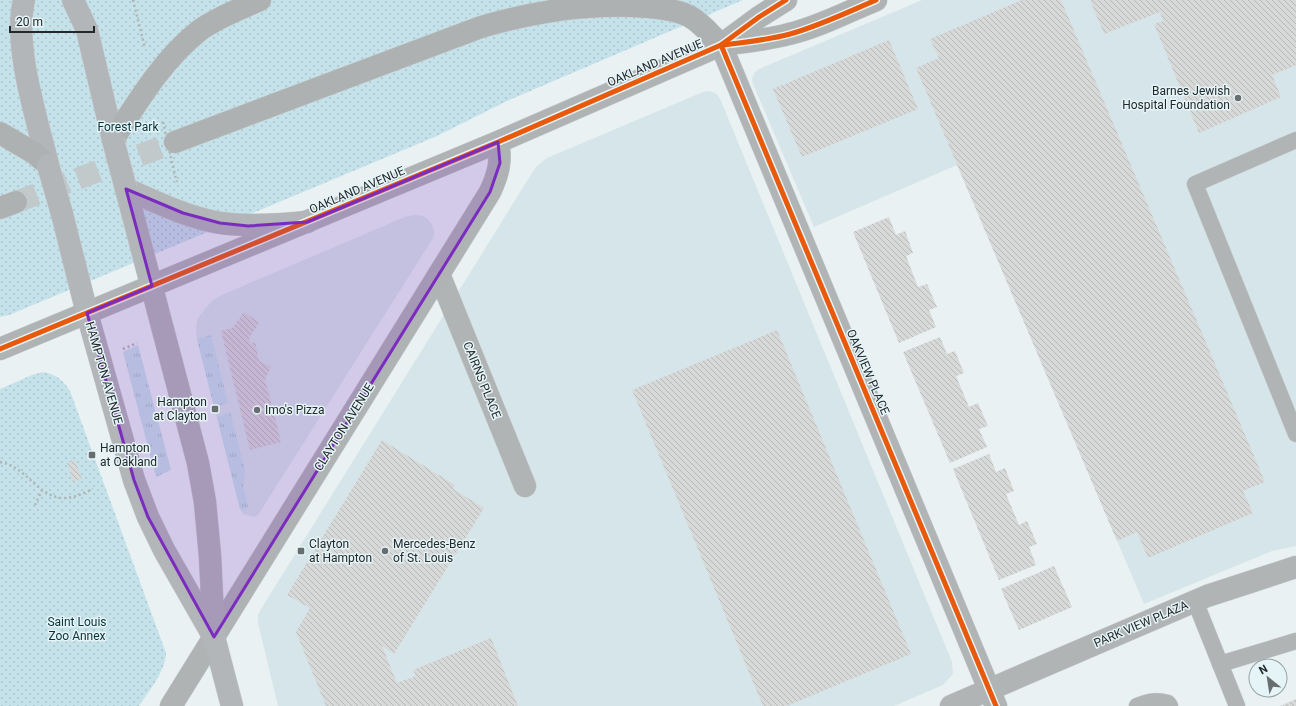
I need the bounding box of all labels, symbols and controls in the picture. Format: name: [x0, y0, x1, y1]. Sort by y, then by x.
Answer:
scale bar: [10, 8, 94, 34]
text: 20 m: [16, 15, 43, 29]
street label: OAKLAND AVENUE: [605, 37, 705, 89]
place label: Barnes Jewish Hospital Foundation: [1122, 84, 1230, 112]
marker: Barnes Jewish Hospital Foundation: [1233, 93, 1243, 103]
park label: Forest Park: [98, 120, 159, 134]
street label: OAKLAND AVENUE: [307, 164, 407, 216]
street label: HAMPTON AVENUE: [83, 320, 125, 426]
street label: OAKVIEW PLACE: [844, 327, 892, 417]
street label: CAIRNS PLACE: [460, 340, 504, 421]
street label: CLAYTON AVENUE: [311, 380, 377, 473]
place label: Hampton at Clayton: [153, 395, 207, 423]
place label: Imo's Pizza: [265, 403, 325, 417]
marker: Hampton at Clayton: [210, 404, 220, 414]
marker: Imo's Pizza: [252, 405, 262, 415]
place label: Hampton at Oakland: [100, 441, 157, 469]
marker: Hampton at Oakland: [87, 450, 97, 460]
place label: Clayton at Hampton: [309, 537, 372, 565]
place label: Mercedes-Benz of St. Louis: [393, 537, 476, 565]
marker: Clayton at Hampton: [296, 546, 306, 556]
marker: Mercedes-Benz of St. Louis: [380, 546, 390, 556]
street label: PARK VIEW PLAZA: [1092, 598, 1190, 650]
park label: Saint Louis Zoo Annex: [47, 615, 107, 643]
north arrow: [1248, 658, 1288, 698]
text: N: [1257, 662, 1270, 677]

